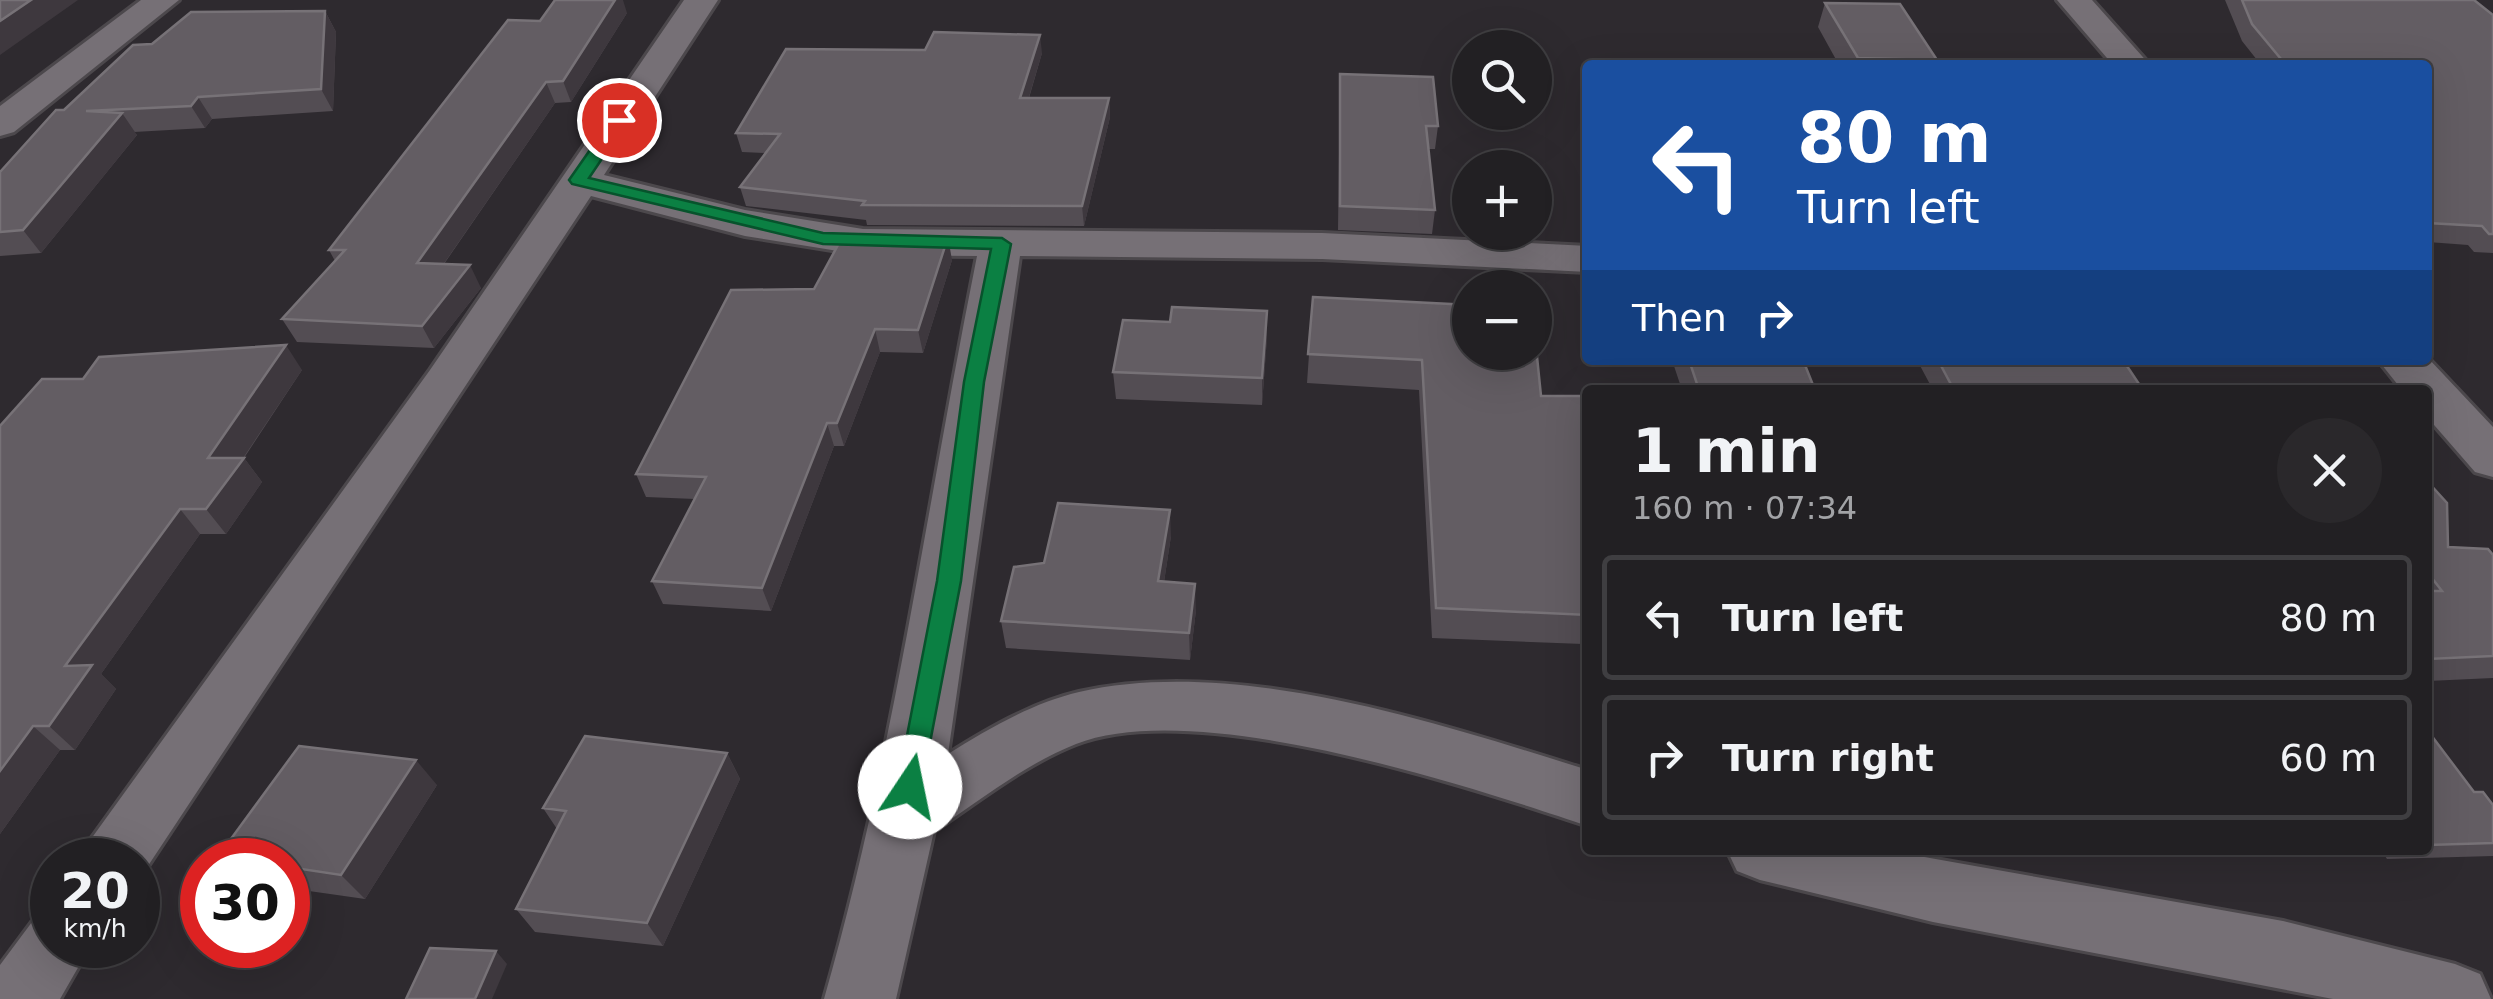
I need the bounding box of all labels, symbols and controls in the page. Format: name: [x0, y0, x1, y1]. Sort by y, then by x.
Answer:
map controls: [1452, 30, 1552, 370]
button: search: [1452, 30, 1552, 130]
pin: [577, 78, 662, 163]
icon: arrive: [592, 93, 647, 148]
text: 80 m: [1797, 97, 1992, 179]
icon: left: [1632, 100, 1762, 230]
button: +: [1452, 150, 1552, 250]
text: Turn left: [1797, 181, 1980, 234]
button: −: [1452, 270, 1552, 370]
icon: right: [1747, 290, 1802, 345]
text: Then: [1632, 296, 1727, 340]
text: 1 min: [1632, 416, 1820, 486]
button: close: [2277, 418, 2382, 523]
text: 160 m · 07:34: [1632, 489, 1857, 527]
icon: left: [1637, 590, 1692, 645]
text: Turn left: [1722, 596, 1903, 640]
text: 80 m: [2280, 596, 2377, 640]
icon: right: [1637, 730, 1692, 785]
position arrow: [858, 735, 962, 839]
text: Turn right: [1722, 736, 1934, 780]
text: 60 m: [2280, 736, 2377, 780]
speed limit sign: 30: [180, 838, 310, 968]
text: 20: [60, 862, 130, 920]
text: km/h: [63, 914, 127, 943]

